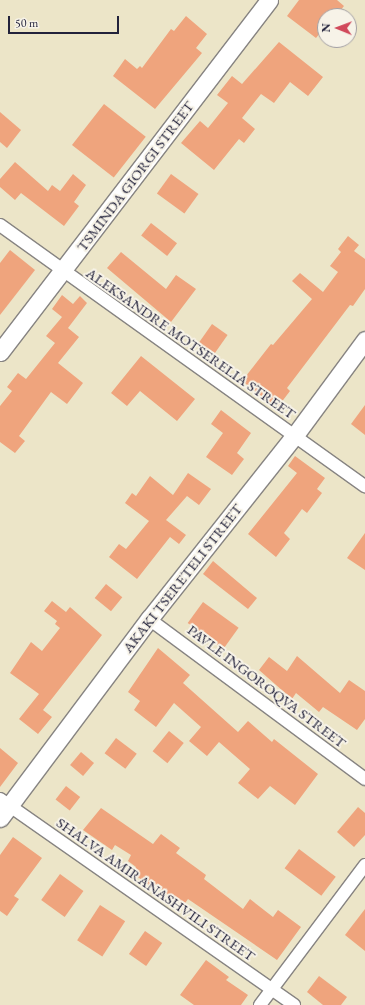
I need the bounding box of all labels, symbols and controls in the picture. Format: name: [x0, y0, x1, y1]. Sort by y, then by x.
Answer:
scale bar: [10, 8, 121, 34]
north arrow: [317, 8, 357, 48]
text: 50 m: [15, 15, 38, 31]
text: N: [319, 23, 333, 32]
street label: TSMINDA GIORGI STREET: [73, 97, 197, 255]
street label: ALEKSANDRE MOTSERELIA STREET: [83, 263, 299, 423]
street label: AKAKI TSERETELI STREET: [118, 500, 246, 656]
street label: PAVLE INGOROQVA STREET: [184, 620, 350, 752]
street label: SHALVA AMIRANASHVILI STREET: [53, 813, 259, 965]

